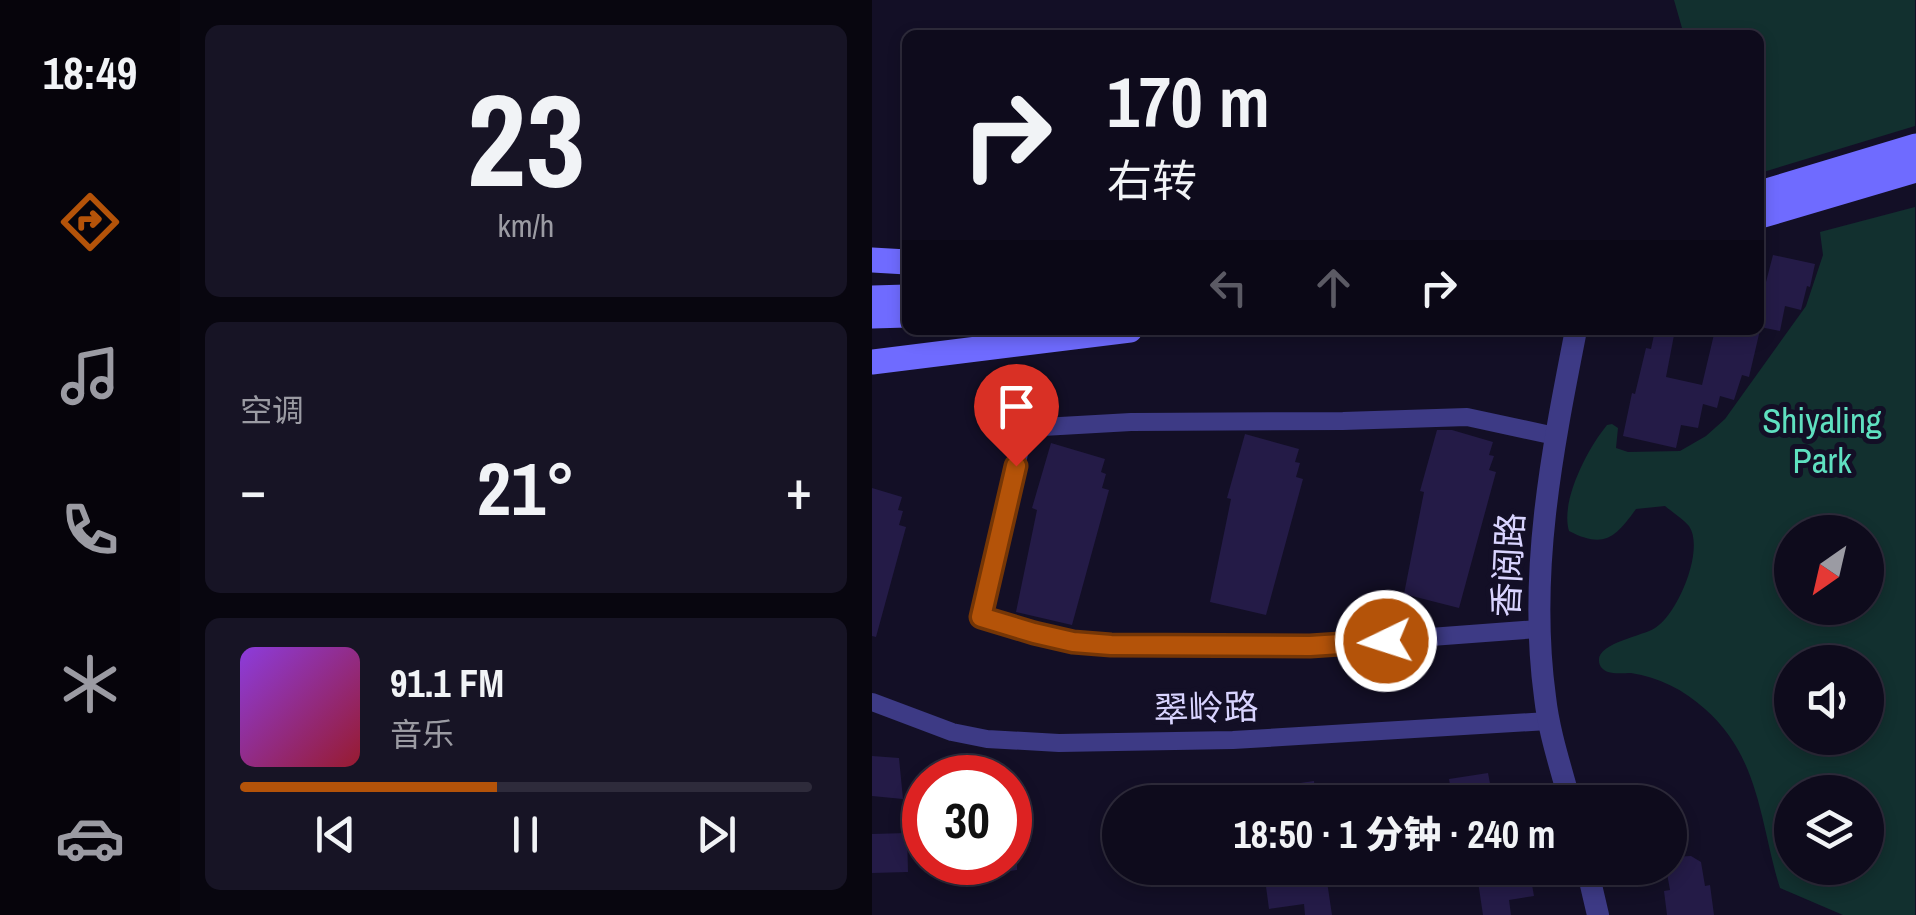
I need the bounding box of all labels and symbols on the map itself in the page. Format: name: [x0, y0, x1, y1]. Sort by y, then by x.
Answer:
pin: [974, 364, 1059, 467]
park label: Shiyaling Park: [1762, 397, 1882, 484]
street label: 香阅路: [1482, 511, 1534, 619]
north arrow: [1774, 515, 1884, 625]
position arrow: [1334, 589, 1438, 693]
street label: 翠岭路: [1153, 683, 1259, 733]
speed limit sign: 30: [902, 755, 1032, 885]

